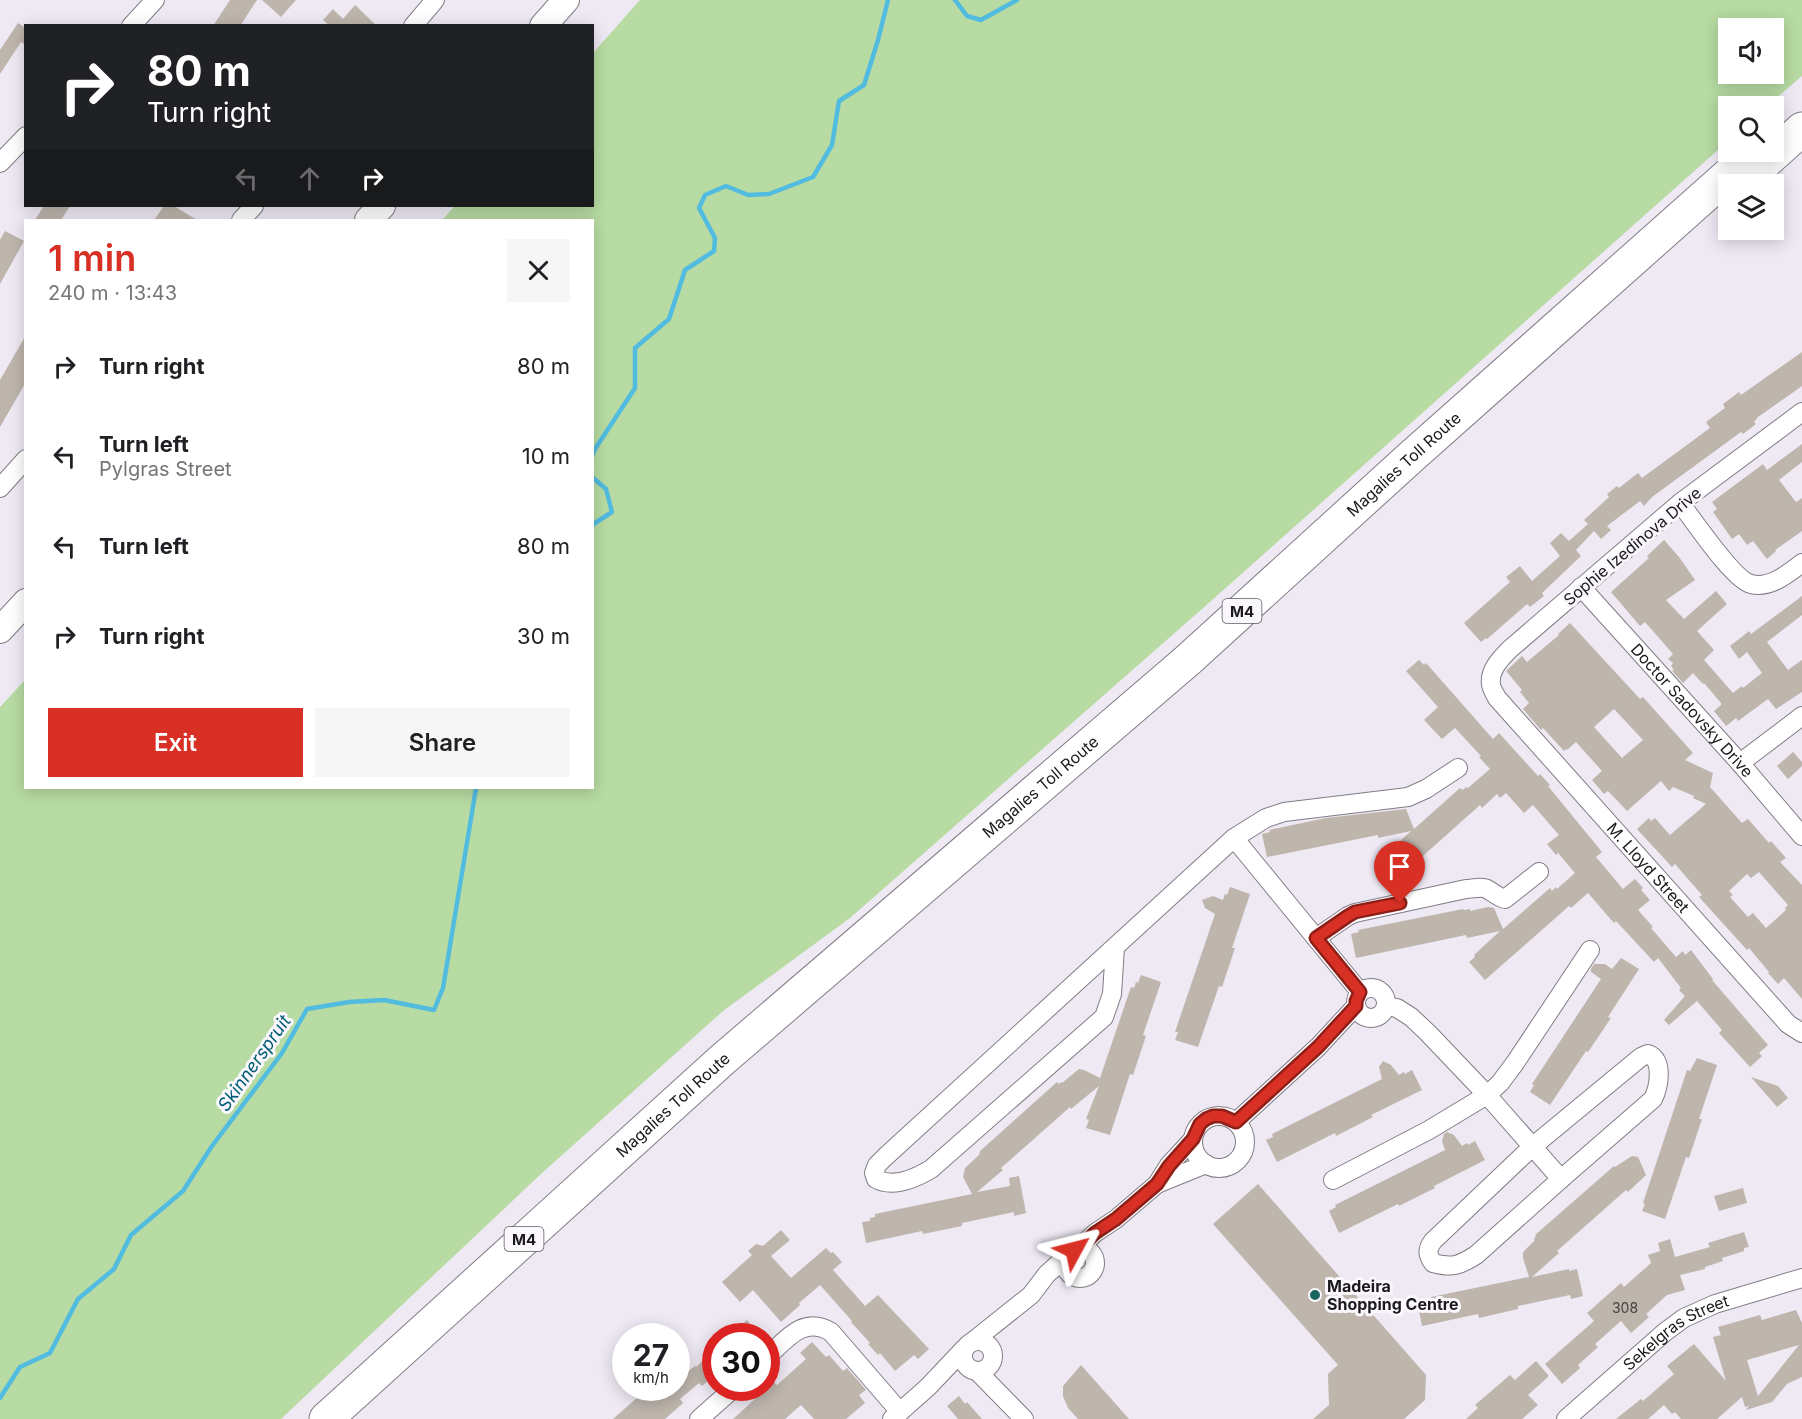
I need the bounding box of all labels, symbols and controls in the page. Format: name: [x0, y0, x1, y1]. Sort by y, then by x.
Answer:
map controls: [1718, 18, 1784, 240]
button: sound: [1718, 18, 1784, 84]
text: 80 m: [147, 45, 251, 96]
icon: right: [48, 48, 126, 126]
text: Turn right: [147, 96, 271, 129]
button: search: [1718, 96, 1784, 162]
icon: left: [230, 162, 263, 195]
icon: ahead: [293, 162, 326, 195]
icon: right: [356, 162, 389, 195]
button: layers: [1718, 174, 1784, 240]
text: 1 min: [48, 236, 136, 280]
button: close: [507, 239, 570, 302]
text: 240 m · 13:43: [48, 281, 177, 305]
icon: right: [48, 350, 81, 383]
text: Turn right: [99, 353, 205, 379]
text: 80 m: [517, 353, 570, 379]
street label: Magalies Toll Route: [1342, 408, 1465, 521]
text: Turn left: [99, 431, 189, 457]
icon: left: [48, 440, 81, 473]
text: 10 m: [522, 443, 570, 469]
text: Pylgras Street: [99, 457, 232, 481]
street label: Sophie Izedinova Drive: [1559, 483, 1705, 609]
icon: left: [48, 530, 81, 563]
text: Turn left: [99, 533, 189, 559]
text: 80 m: [517, 533, 570, 559]
road number: M4: [1222, 599, 1262, 623]
icon: right: [48, 620, 81, 653]
text: Turn right: [99, 623, 205, 649]
text: 30 m: [517, 623, 570, 649]
street label: Doctor Sadovsky Drive: [1627, 639, 1758, 781]
button: Exit: [48, 708, 303, 777]
button: Share: [315, 708, 570, 777]
street label: Magalies Toll Route: [978, 731, 1102, 842]
street label: M. Lloyd Street: [1603, 818, 1694, 917]
pin: [1374, 841, 1425, 903]
icon: arrive: [1383, 850, 1416, 883]
water label: Skinnerspruit: [213, 1010, 295, 1115]
street label: Magalies Toll Route: [612, 1048, 734, 1161]
position arrow: [1042, 1218, 1106, 1282]
road number: M4: [504, 1227, 544, 1251]
place label: Madeira Shopping Centre: [1327, 1276, 1458, 1314]
marker: Madeira Shopping Centre: [1308, 1288, 1322, 1302]
street label: Sekelgras Street: [1619, 1291, 1731, 1374]
house number: 308: [1612, 1299, 1638, 1316]
speed limit sign: 30: [702, 1323, 780, 1401]
text: 27: [633, 1337, 669, 1373]
text: km/h: [633, 1368, 669, 1387]

